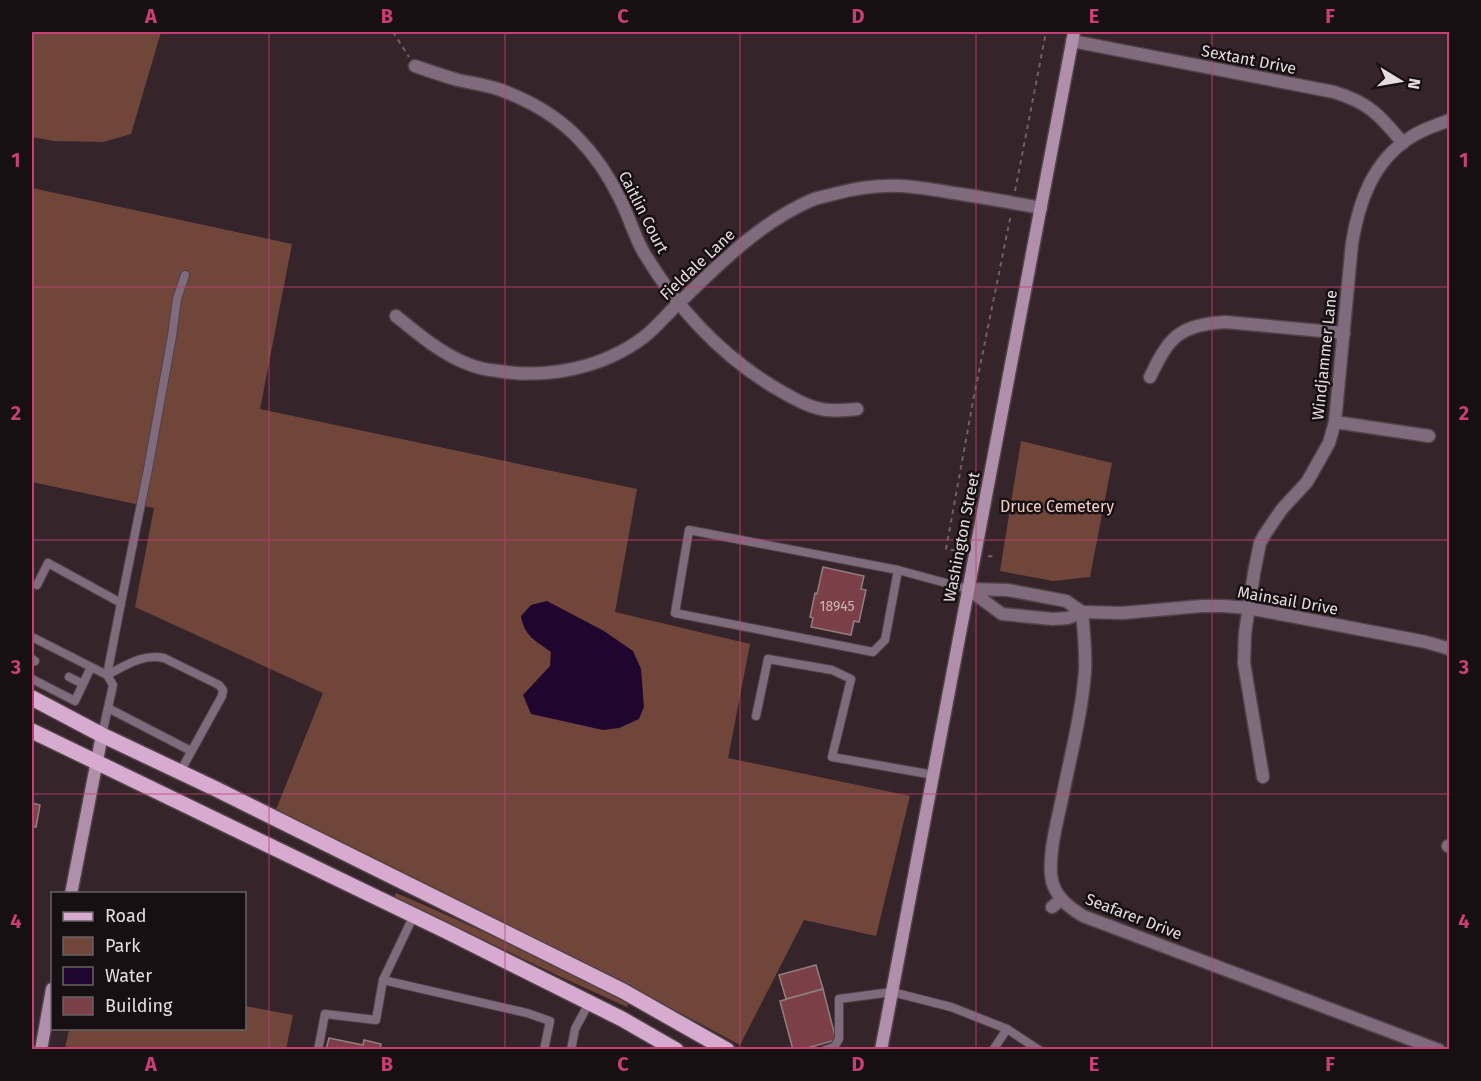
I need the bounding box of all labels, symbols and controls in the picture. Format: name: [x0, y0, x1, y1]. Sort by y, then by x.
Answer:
text: A: [144, 4, 158, 28]
text: B: [381, 4, 393, 28]
text: C: [617, 4, 629, 28]
text: D: [851, 4, 865, 28]
text: E: [1089, 4, 1099, 28]
text: F: [1325, 4, 1335, 28]
street label: Sextant Drive: [1200, 41, 1298, 78]
north arrow: [1370, 51, 1430, 111]
text: N: [1404, 77, 1425, 91]
text: 1: [11, 148, 21, 172]
text: 1: [1459, 148, 1469, 172]
street label: Caitlin Court: [615, 168, 672, 257]
street label: Fieldale Lane: [656, 225, 739, 304]
street label: Windjammer Lane: [1308, 289, 1341, 421]
text: 2: [11, 401, 21, 425]
text: 2: [1459, 401, 1469, 425]
street label: Washington Street: [940, 470, 983, 604]
park label: Druce Cemetery: [1000, 497, 1114, 516]
street label: Mainsail Drive: [1236, 582, 1340, 619]
house number: 18945: [819, 598, 855, 615]
text: 3: [10, 655, 21, 679]
text: 3: [1458, 655, 1469, 679]
street label: Seafarer Drive: [1083, 889, 1185, 944]
legend: [51, 892, 246, 1030]
text: Road: [105, 905, 147, 927]
text: 4: [10, 909, 22, 933]
text: 4: [1458, 909, 1470, 933]
text: Park: [105, 935, 141, 957]
text: Water: [105, 965, 152, 987]
text: Building: [105, 995, 173, 1017]
text: A: [144, 1052, 158, 1076]
text: B: [381, 1052, 393, 1076]
text: C: [617, 1052, 629, 1076]
text: D: [851, 1052, 865, 1076]
text: E: [1089, 1052, 1099, 1076]
text: F: [1325, 1052, 1335, 1076]

